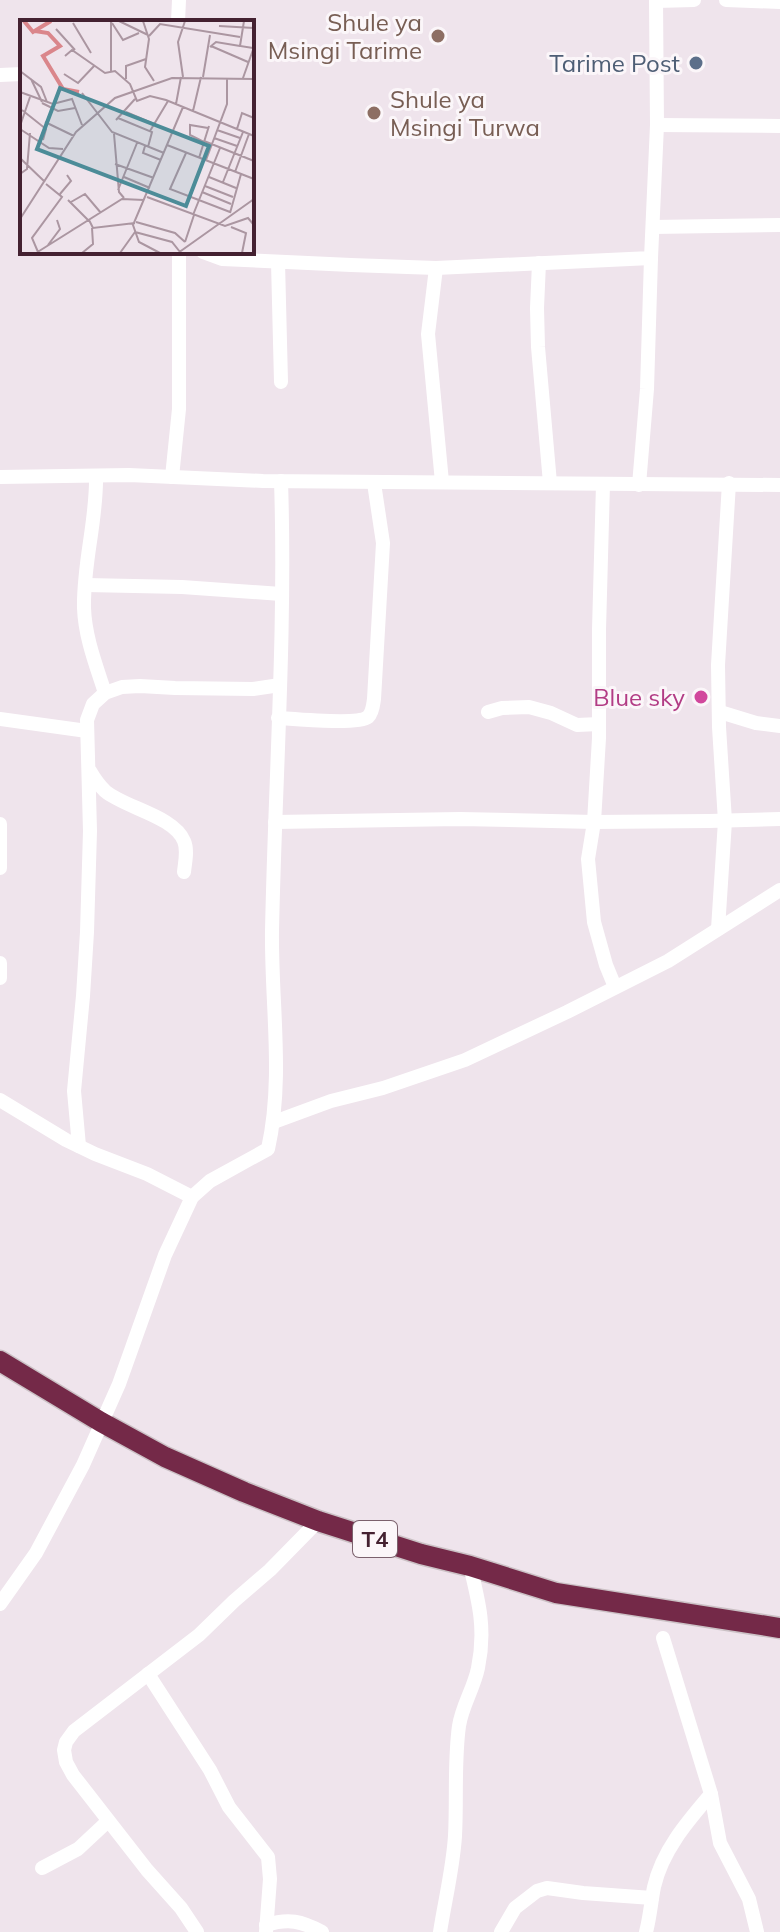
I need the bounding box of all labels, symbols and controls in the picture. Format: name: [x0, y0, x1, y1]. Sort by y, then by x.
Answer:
place label: Shule ya Msingi Tarime: [268, 7, 422, 65]
inset map: [20, 20, 254, 254]
marker: Shule ya Msingi Tarime: [429, 27, 447, 45]
place label: Tarime Post: [549, 48, 680, 78]
marker: Tarime Post: [687, 54, 705, 72]
place label: Shule ya Msingi Turwa: [390, 84, 540, 142]
marker: Shule ya Msingi Turwa: [365, 104, 383, 122]
place label: Blue sky: [593, 682, 685, 712]
marker: Blue sky: [692, 688, 710, 706]
road number: T4: [353, 1521, 397, 1557]

